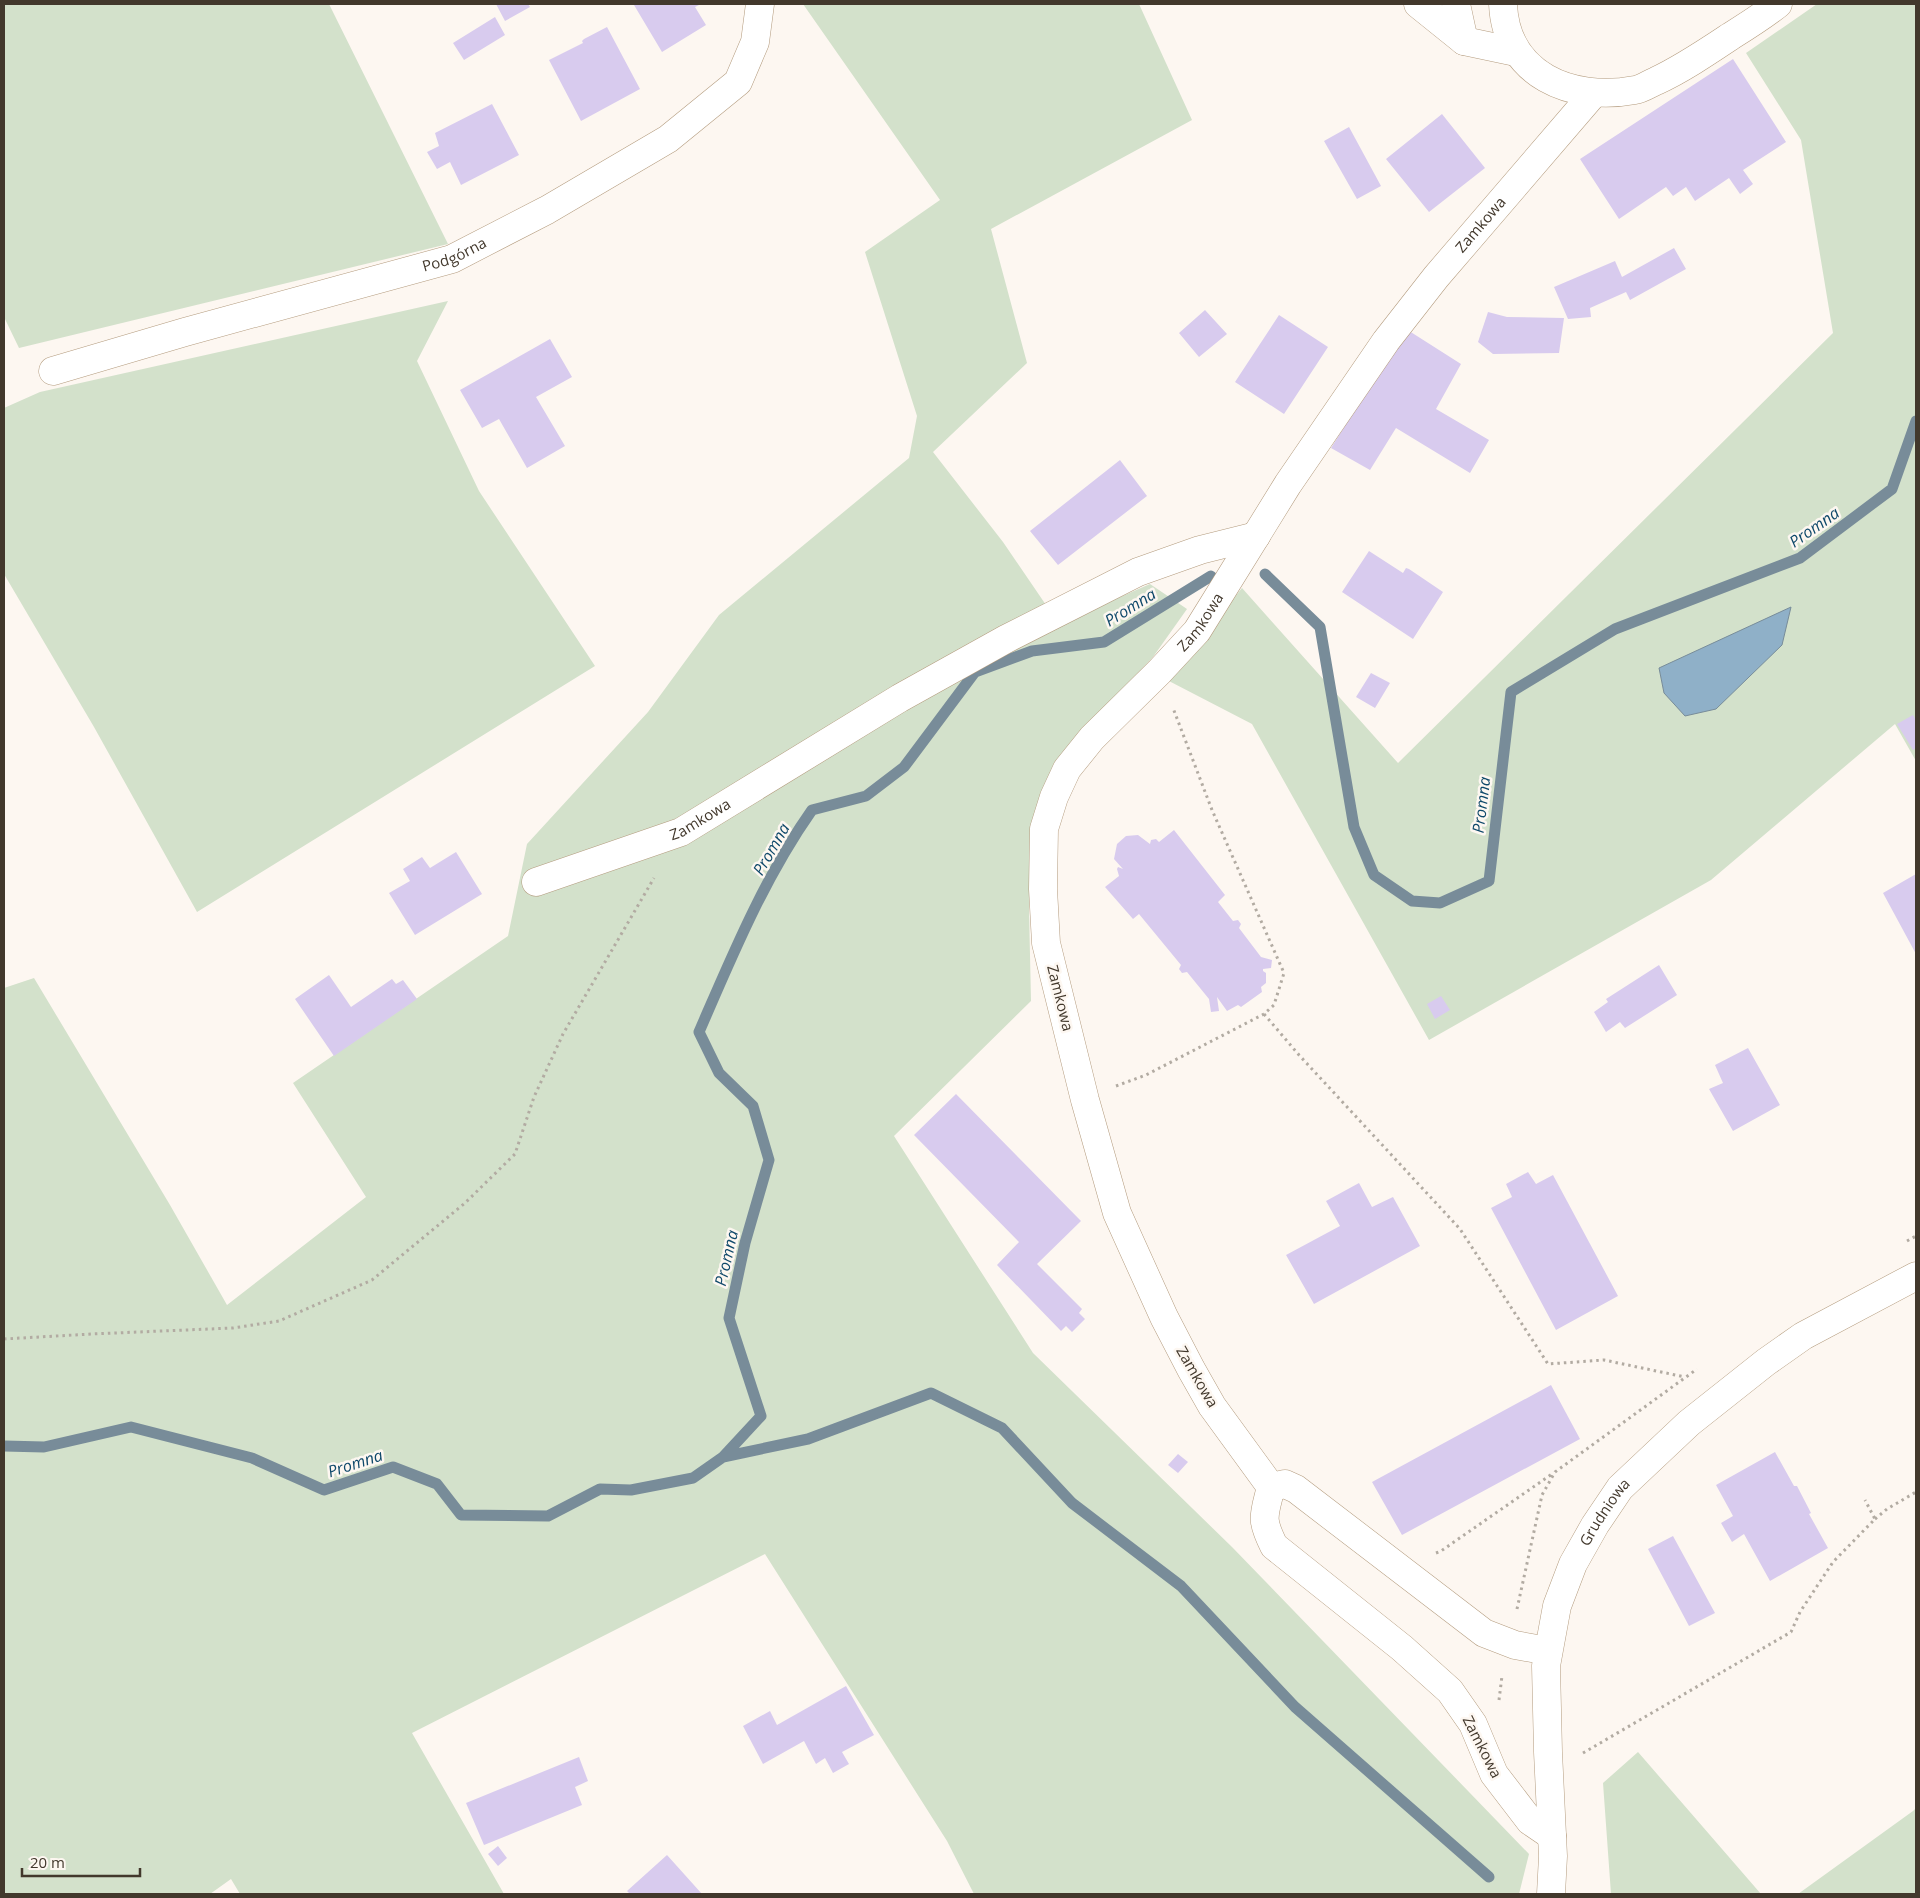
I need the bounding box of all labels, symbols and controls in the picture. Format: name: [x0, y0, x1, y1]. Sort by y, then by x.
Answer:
street label: Zamkowa: [1450, 192, 1510, 256]
street label: Podgórna: [420, 232, 490, 276]
water label: Promna: [1785, 502, 1843, 552]
water label: Promna: [1100, 583, 1160, 631]
street label: Zamkowa: [1172, 589, 1227, 655]
water label: Promna: [1467, 776, 1495, 834]
street label: Zamkowa: [667, 793, 734, 844]
water label: Promna: [747, 819, 795, 879]
street label: Zamkowa: [1043, 963, 1079, 1033]
water label: Promna: [709, 1228, 743, 1288]
street label: Zamkowa: [1172, 1342, 1223, 1411]
water label: Promna: [325, 1444, 385, 1482]
street label: Grudniowa: [1574, 1473, 1634, 1549]
street label: Zamkowa: [1459, 1712, 1507, 1781]
scale bar: [22, 1846, 140, 1878]
text: 20 m: [30, 1852, 65, 1872]

